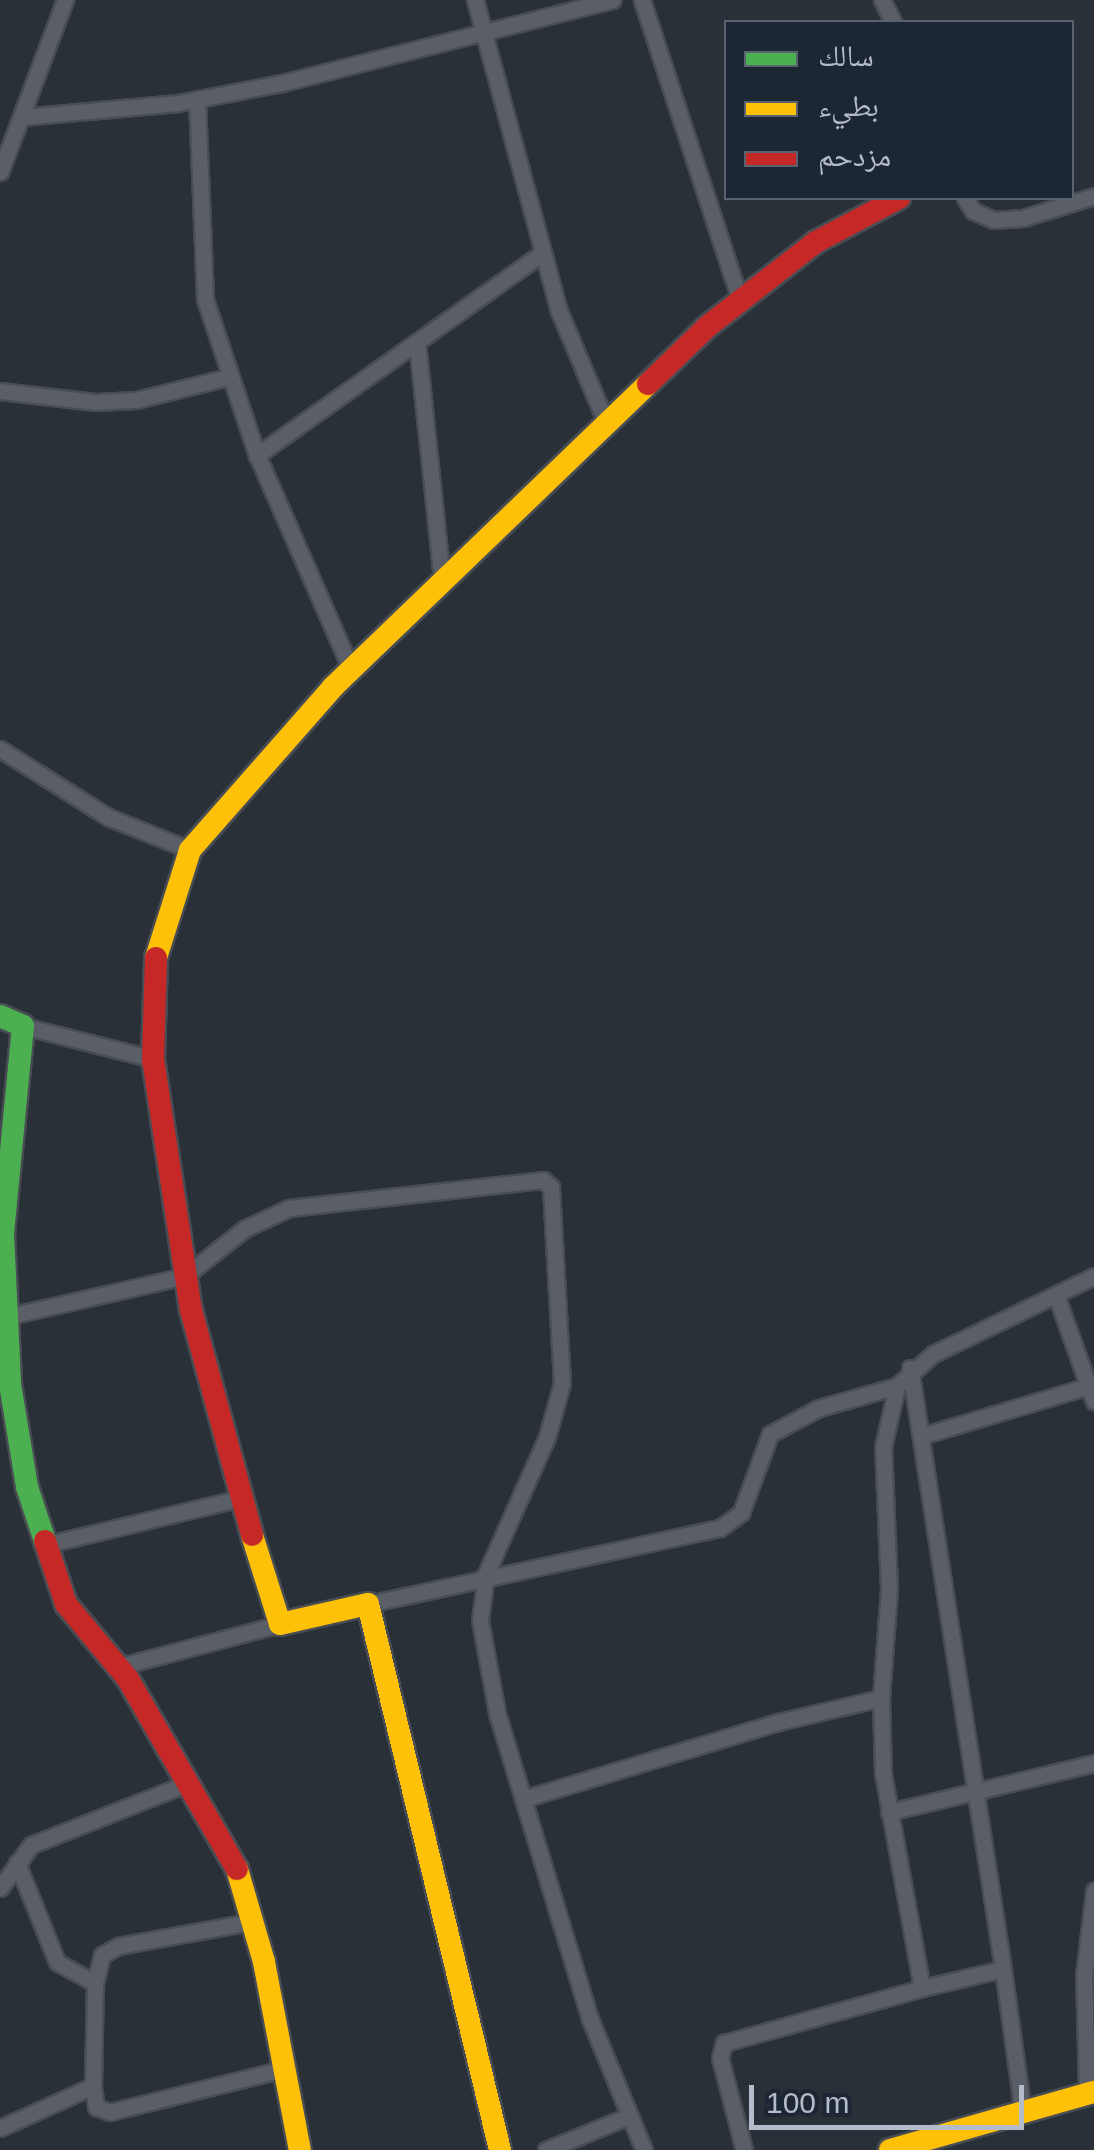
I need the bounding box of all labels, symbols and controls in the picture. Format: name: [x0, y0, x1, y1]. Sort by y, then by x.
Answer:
legend: [724, 20, 1074, 200]
text: سالك: [818, 39, 874, 72]
text: بطيء: [818, 89, 879, 122]
text: مزدحم: [818, 139, 891, 172]
scale bar: [754, 2065, 1029, 2127]
text: 100 m: [766, 2086, 849, 2119]

